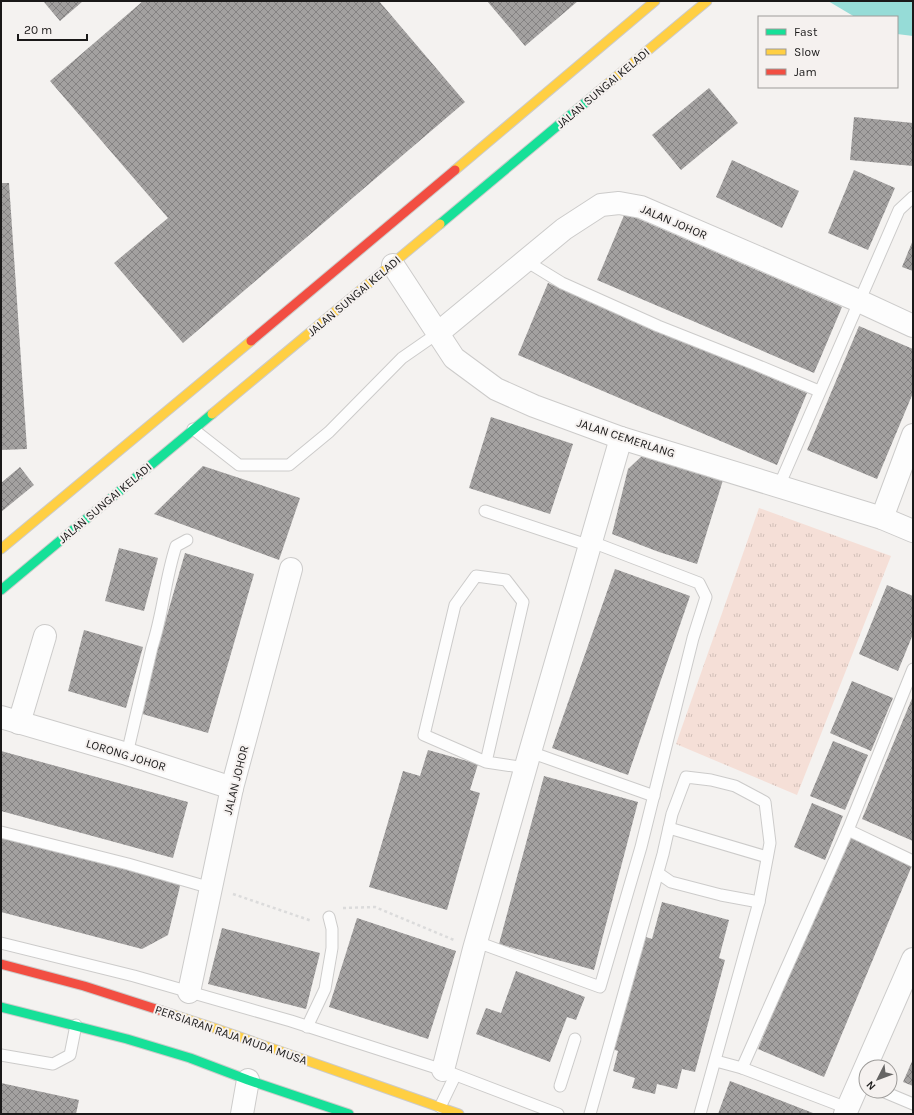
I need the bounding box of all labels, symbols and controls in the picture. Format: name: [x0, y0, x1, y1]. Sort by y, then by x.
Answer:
scale bar: [18, 16, 87, 42]
legend: [758, 16, 898, 88]
text: 20 m: [24, 23, 52, 37]
text: Fast: [794, 25, 818, 39]
street label: JALAN SUNGAI KELADI: [554, 45, 652, 131]
text: Slow: [794, 45, 820, 59]
text: Jam: [794, 65, 817, 79]
street label: JALAN JOHOR: [639, 202, 709, 242]
street label: JALAN SUNGAI KELADI: [305, 253, 403, 339]
street label: JALAN CEMERLANG: [575, 416, 677, 460]
street label: JALAN SUNGAI KELADI: [56, 460, 154, 546]
street label: LORONG JOHOR: [84, 736, 168, 774]
street label: JALAN JOHOR: [221, 744, 251, 816]
street label: PERSIARAN RAJA MUDA MUSA: [153, 1002, 309, 1068]
north arrow: [858, 1059, 898, 1099]
text: N: [863, 1078, 878, 1093]

